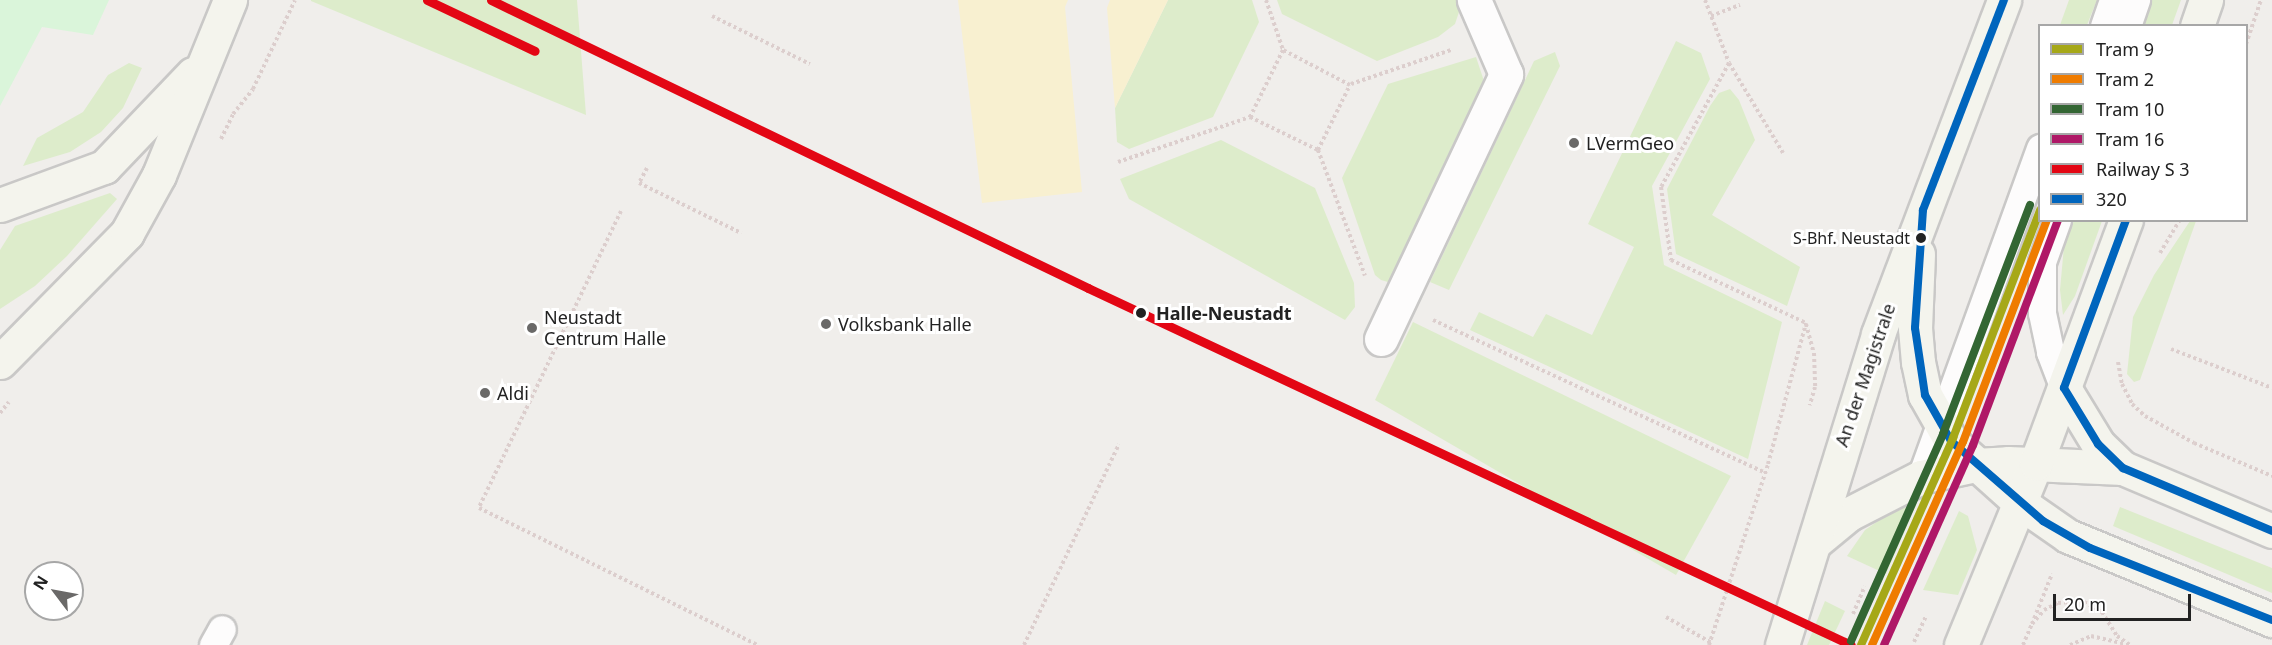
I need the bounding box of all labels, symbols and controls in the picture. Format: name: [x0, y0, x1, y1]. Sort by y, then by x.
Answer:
legend: [2038, 24, 2248, 222]
text: Tram 9: [2096, 37, 2154, 61]
text: Tram 2: [2096, 67, 2154, 91]
text: Tram 10: [2096, 97, 2164, 121]
text: Tram 16: [2096, 127, 2164, 151]
place label: LVermGeo: [1586, 132, 1674, 154]
marker: LVermGeo: [1567, 136, 1581, 150]
text: Railway S 3: [2096, 157, 2190, 181]
text: 320: [2096, 187, 2127, 211]
place label: S-Bhf. Neustadt: [1793, 228, 1910, 248]
marker: S-Bhf. Neustadt: [1915, 232, 1927, 244]
street label: An der Magistrale: [1830, 301, 1900, 449]
place label: Halle-Neustadt: [1156, 302, 1292, 324]
marker: Halle-Neustadt: [1131, 303, 1151, 323]
place label: Neustadt Centrum Halle: [544, 307, 666, 350]
place label: Volksbank Halle: [838, 313, 972, 335]
marker: Volksbank Halle: [819, 317, 833, 331]
marker: Neustadt Centrum Halle: [525, 321, 539, 335]
place label: Aldi: [497, 382, 529, 404]
marker: Aldi: [478, 386, 492, 400]
north arrow: [24, 561, 84, 621]
text: N: [28, 571, 53, 594]
scale bar: [2056, 582, 2194, 620]
text: 20 m: [2064, 592, 2106, 616]

